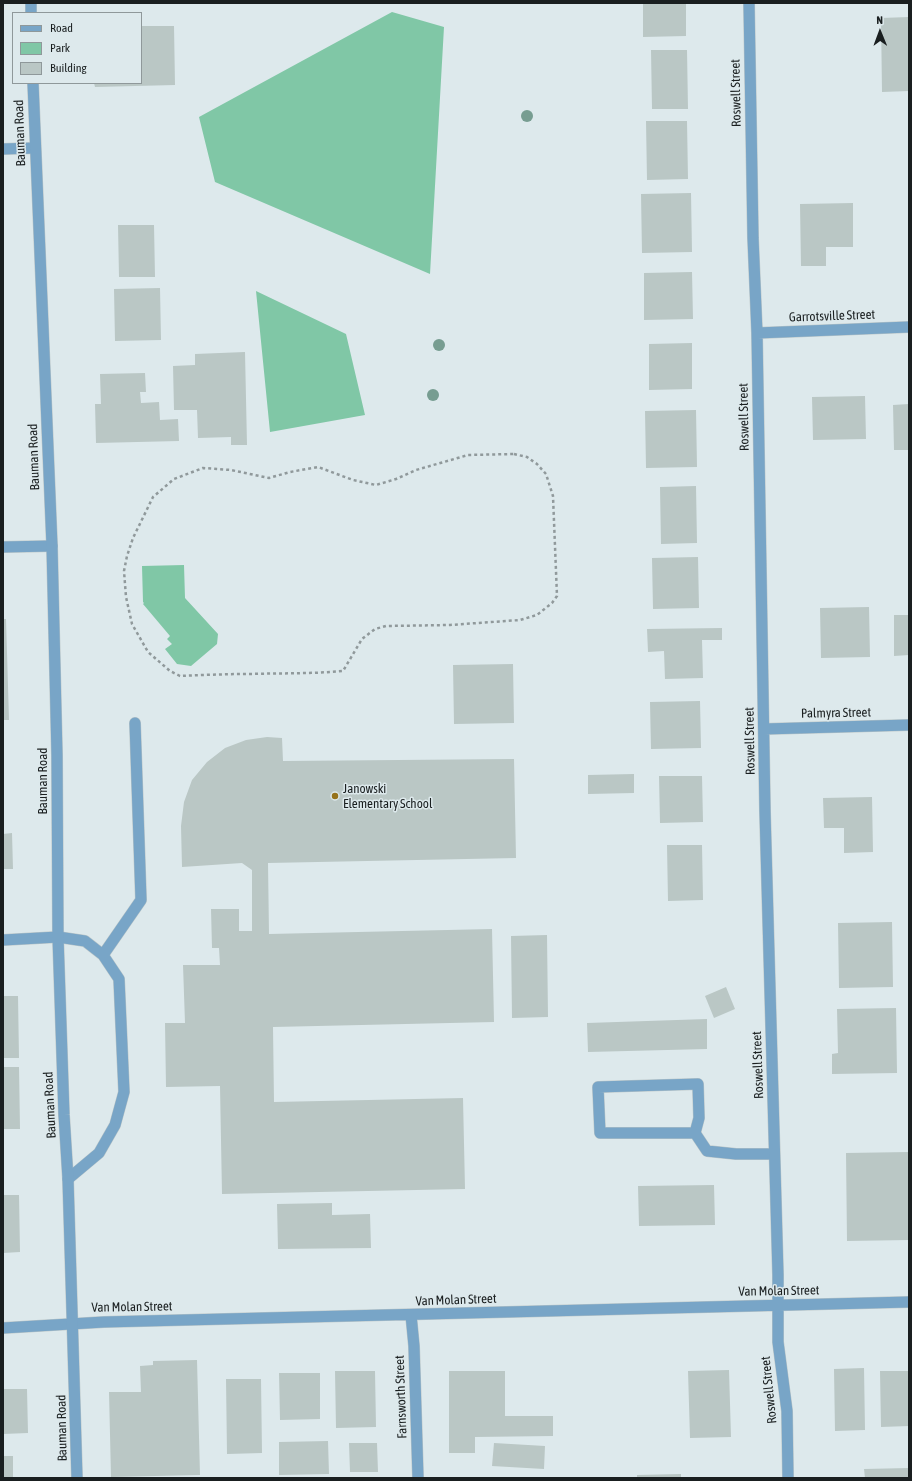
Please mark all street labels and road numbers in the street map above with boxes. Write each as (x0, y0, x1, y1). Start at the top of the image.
street label: Roswell Street (728, 59, 744, 127)
street label: Bauman Road (11, 99, 29, 167)
street label: Garrotsville Street (789, 307, 875, 325)
street label: Roswell Street (736, 383, 752, 451)
street label: Bauman Road (25, 423, 43, 491)
street label: Palmyra Street (801, 705, 871, 721)
street label: Roswell Street (742, 707, 758, 775)
street label: Bauman Road (35, 748, 51, 814)
street label: Roswell Street (749, 1031, 767, 1099)
street label: Bauman Road (40, 1071, 60, 1139)
street label: Van Molan Street (738, 1282, 820, 1300)
street label: Van Molan Street (415, 1291, 497, 1309)
street label: Van Molan Street (91, 1298, 173, 1316)
street label: Farnsworth Street (392, 1355, 410, 1439)
street label: Roswell Street (758, 1355, 780, 1425)
street label: Bauman Road (54, 1394, 70, 1462)

